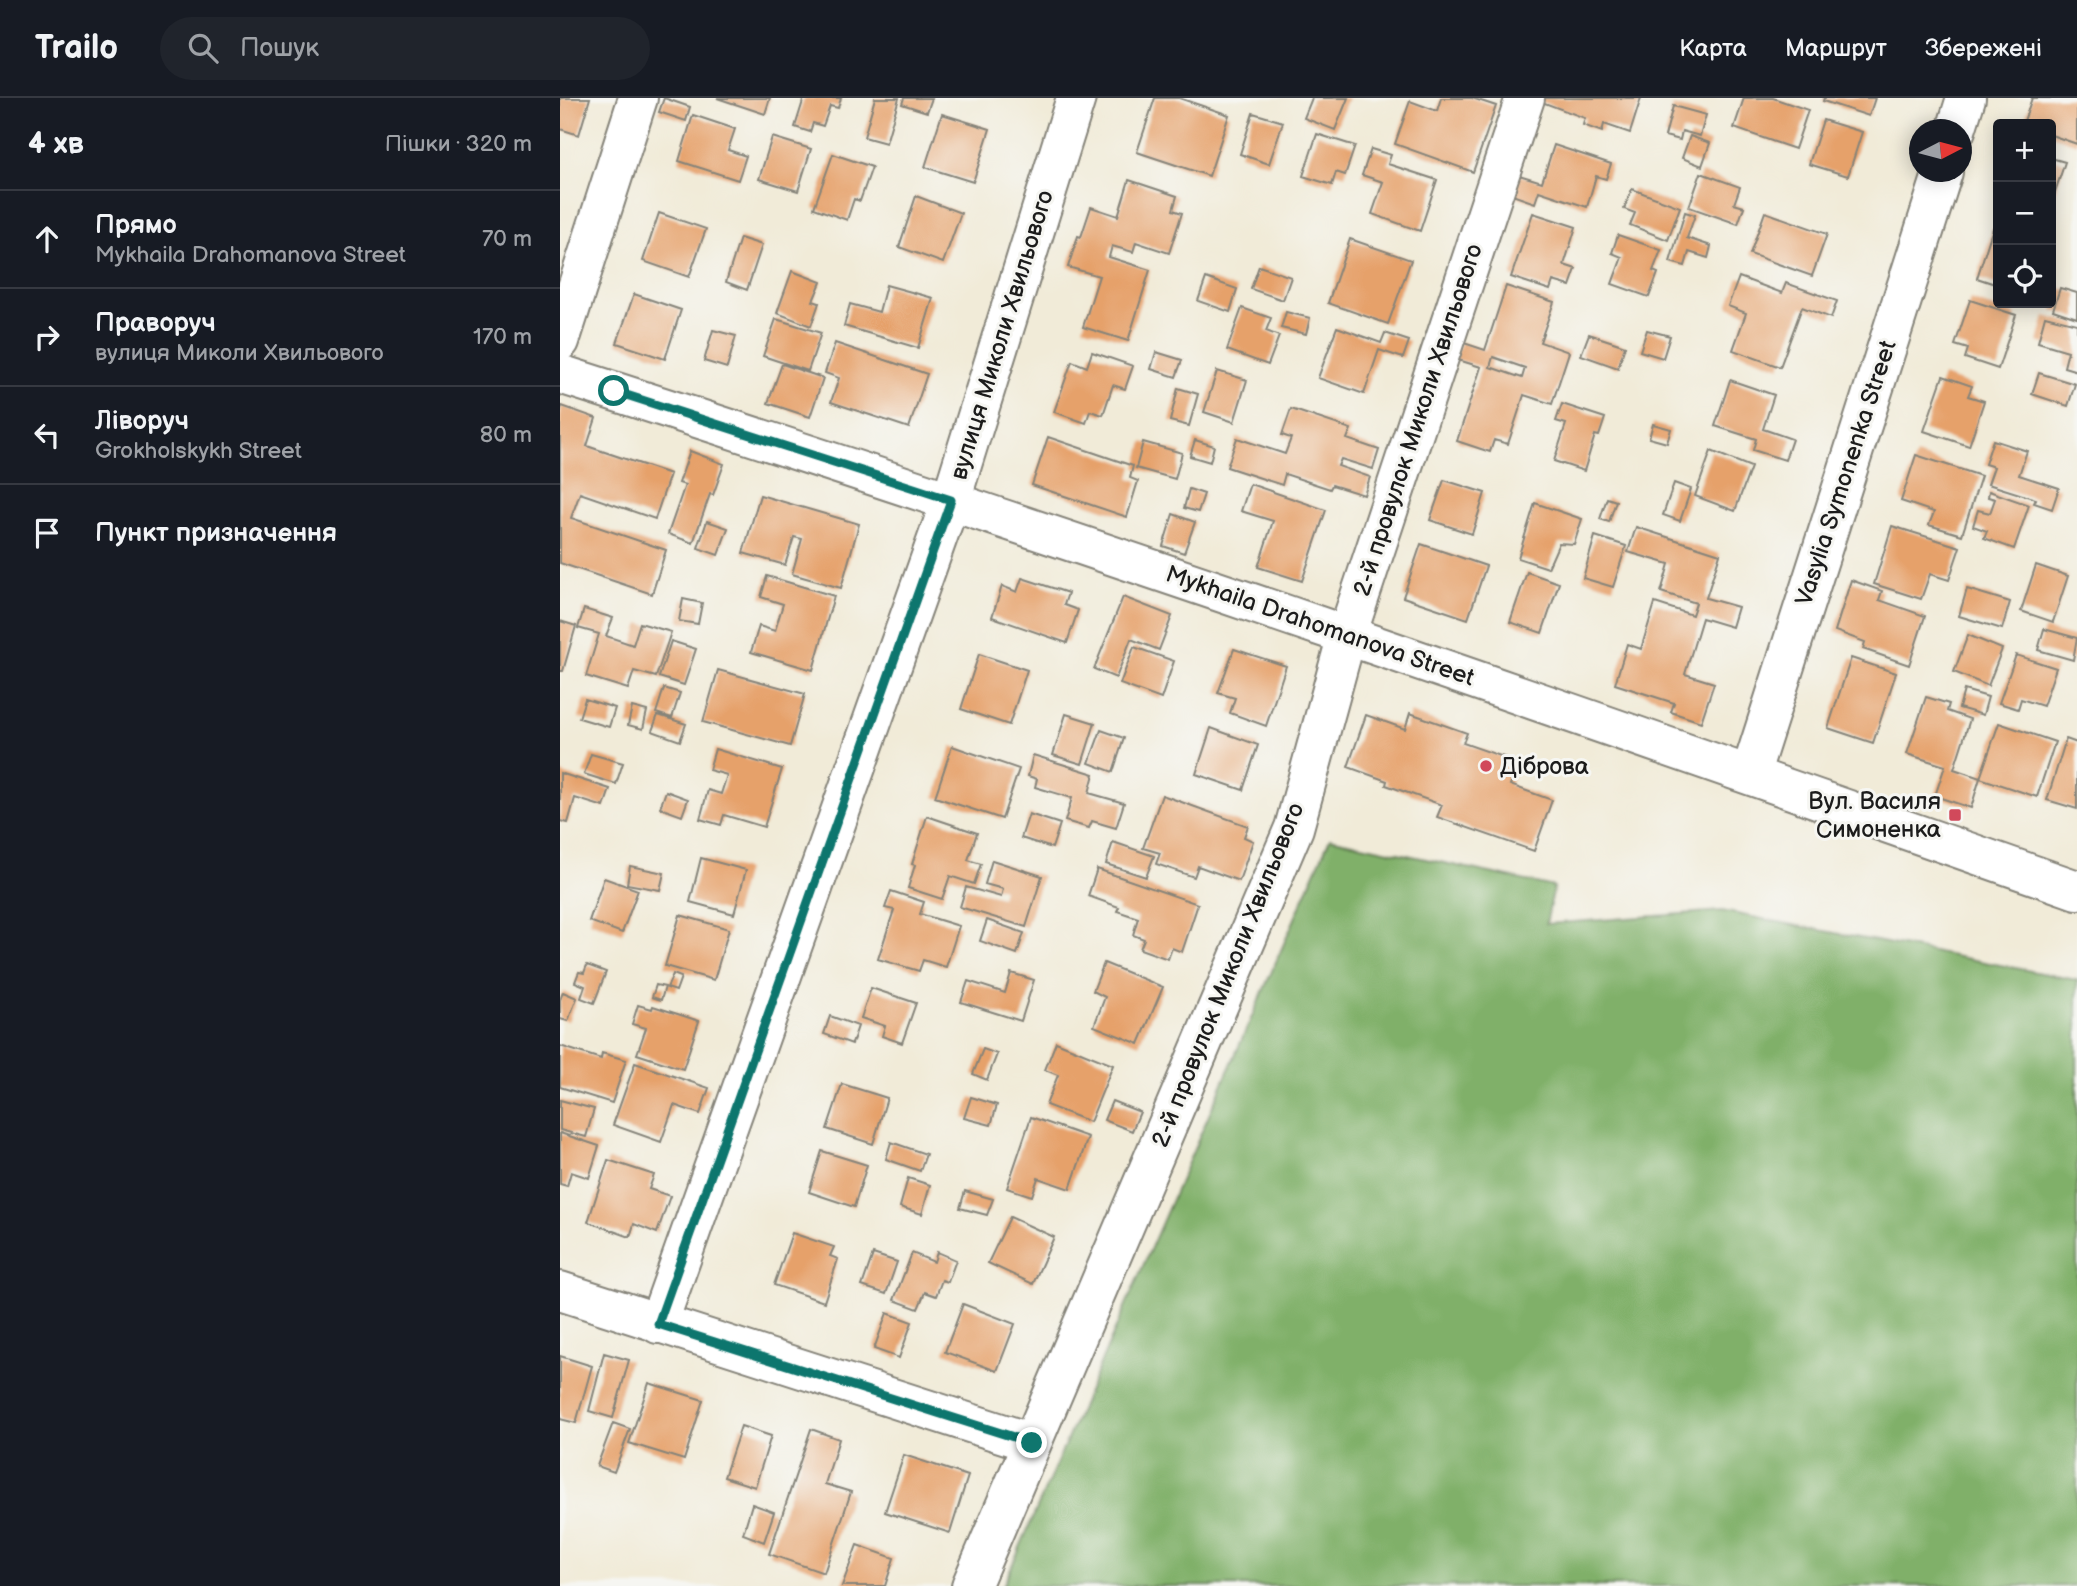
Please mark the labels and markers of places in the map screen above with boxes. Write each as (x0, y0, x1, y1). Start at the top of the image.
place label: Діброва (1500, 752, 1589, 781)
marker: Діброва (1478, 758, 1494, 774)
place label: Вул. Василя Симоненка (1808, 787, 1941, 844)
marker: Вул. Василя Симоненка (1947, 807, 1963, 823)

